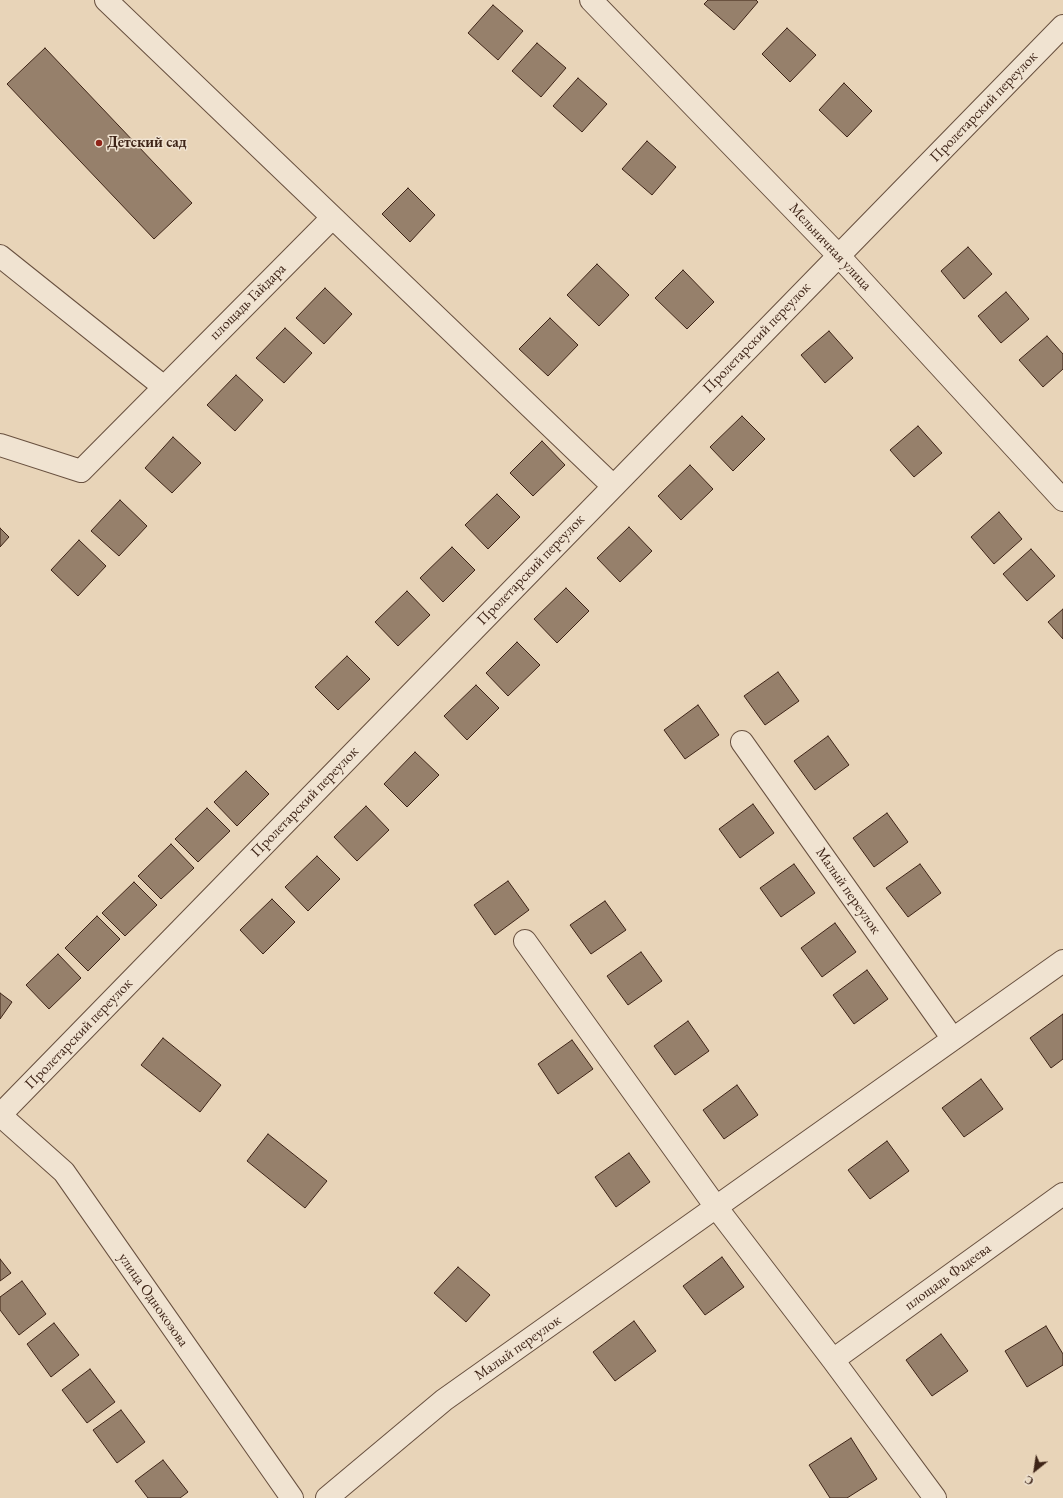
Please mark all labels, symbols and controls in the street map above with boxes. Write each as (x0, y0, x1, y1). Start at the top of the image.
street label: Пролетарский переулок (926, 48, 1042, 166)
place label: Детский сад (107, 134, 187, 152)
marker: Детский сад (94, 138, 104, 148)
street label: Мельничная улица (785, 200, 875, 294)
street label: площадь Гайдара (206, 260, 290, 344)
street label: Пролетарский переулок (699, 279, 815, 397)
street label: Пролетарский переулок (473, 511, 589, 629)
street label: Пролетарский переулок (247, 743, 363, 861)
street label: Малый переулок (812, 844, 884, 938)
street label: Пролетарский переулок (21, 975, 137, 1093)
street label: площадь Фадеева (901, 1240, 995, 1314)
street label: улица Однокозова (114, 1249, 192, 1351)
street label: Малый переулок (471, 1312, 565, 1384)
north arrow (1015, 1450, 1055, 1490)
text: С (1022, 1472, 1036, 1488)

